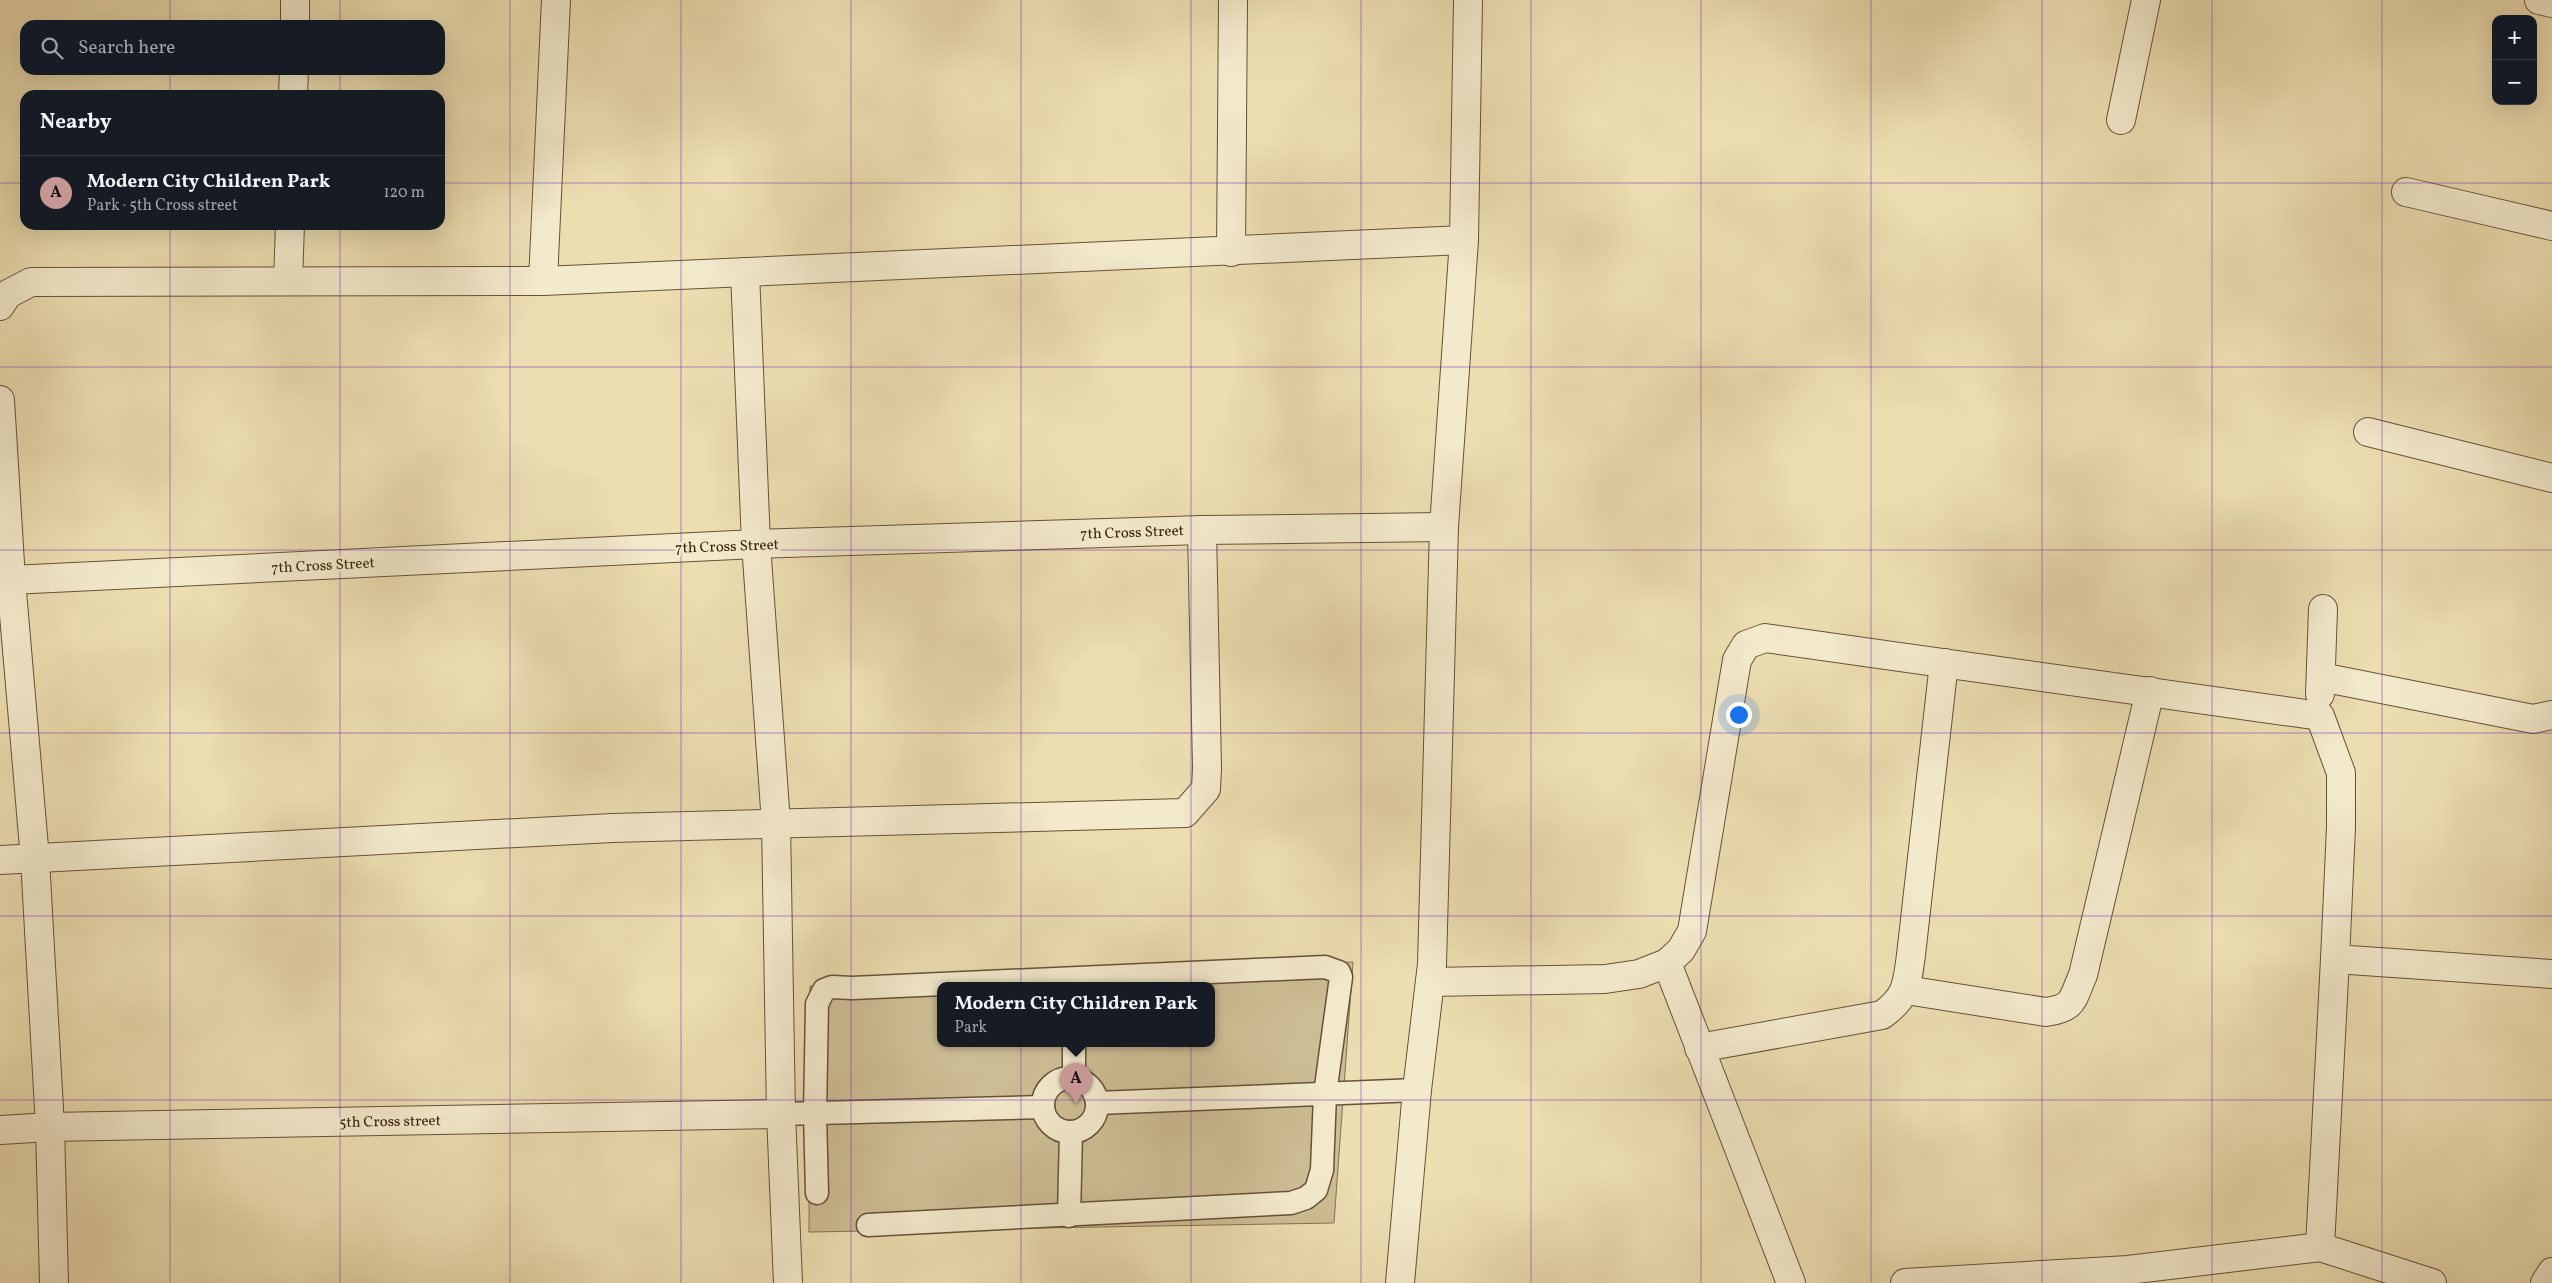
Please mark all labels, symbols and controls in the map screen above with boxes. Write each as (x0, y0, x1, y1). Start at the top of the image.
map controls (2492, 15, 2537, 105)
button: + (2492, 15, 2537, 60)
search box (20, 20, 445, 75)
icon: search (38, 34, 66, 62)
text: Search here (78, 35, 175, 61)
button: − (2492, 60, 2537, 105)
text: Nearby (40, 108, 111, 137)
text: Modern City Children Park (87, 169, 330, 195)
text: A (50, 182, 62, 204)
text: 120 m (383, 182, 425, 204)
text: Park · 5th Cross street (87, 195, 238, 217)
street label: 7th Cross Street (1080, 521, 1184, 546)
street label: 7th Cross Street (675, 535, 779, 560)
street label: 7th Cross Street (271, 553, 375, 580)
your location (1726, 702, 1752, 728)
popup (937, 982, 1215, 1047)
text: Modern City Children Park (954, 991, 1198, 1017)
text: Park (954, 1017, 987, 1039)
pin: A (1060, 1063, 1092, 1104)
street label: 5th Cross street (339, 1111, 441, 1134)

